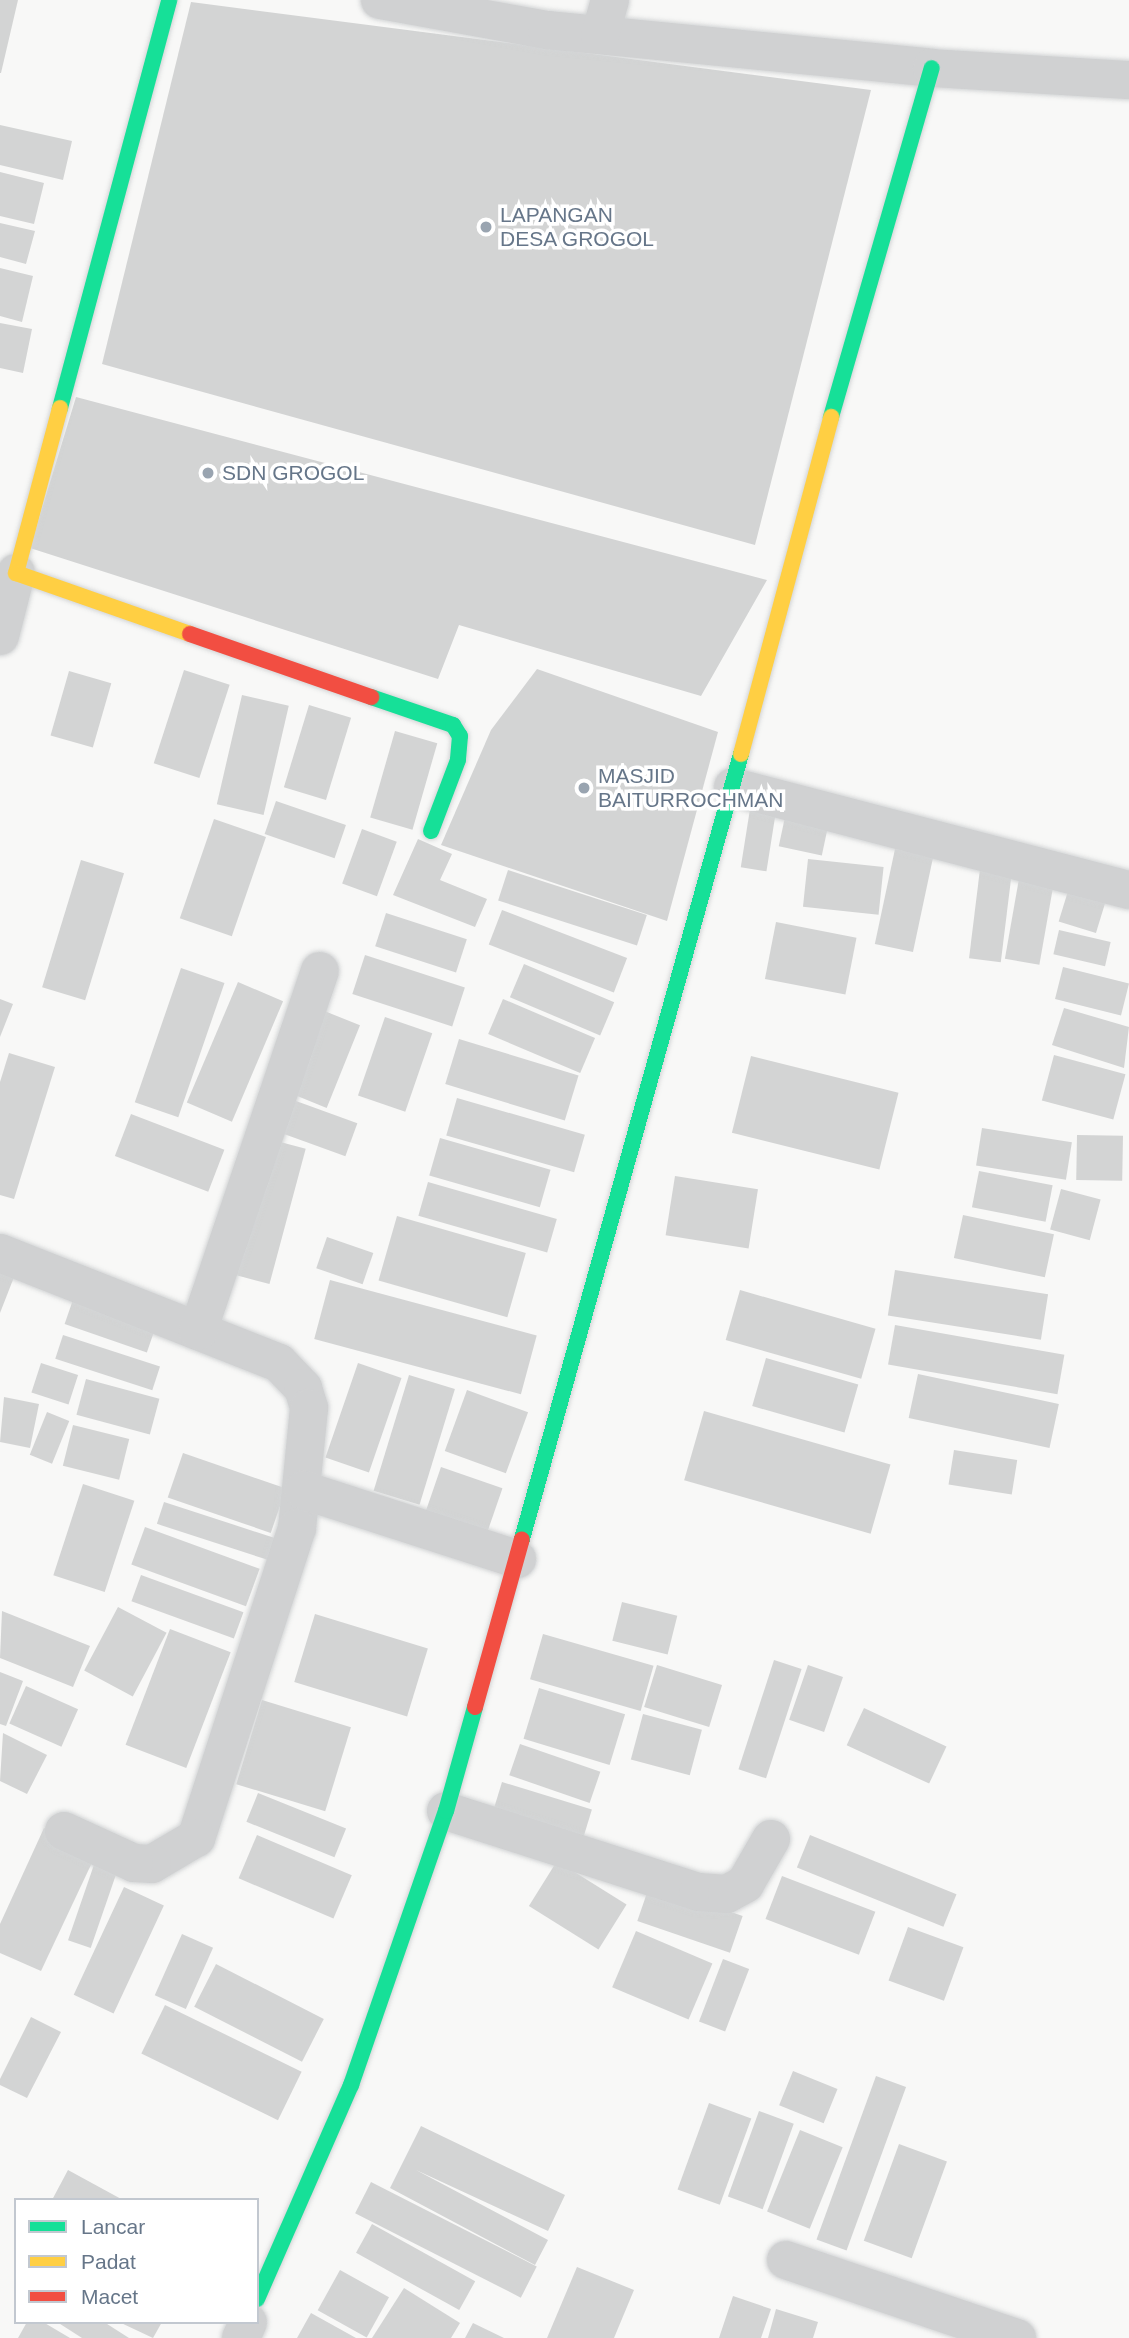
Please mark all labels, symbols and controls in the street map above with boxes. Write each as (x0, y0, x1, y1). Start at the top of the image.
place label: LAPANGAN DESA GROGOL (500, 202, 655, 252)
marker: LAPANGAN DESA GROGOL (478, 219, 494, 235)
place label: SDN GROGOL (222, 460, 364, 486)
marker: SDN GROGOL (200, 465, 216, 481)
place label: MASJID BAITURROCHMAN (598, 763, 784, 813)
marker: MASJID BAITURROCHMAN (576, 780, 592, 796)
legend (14, 2198, 259, 2324)
text: Lancar (81, 2215, 145, 2238)
text: Padat (81, 2250, 136, 2273)
text: Macet (81, 2285, 138, 2308)

